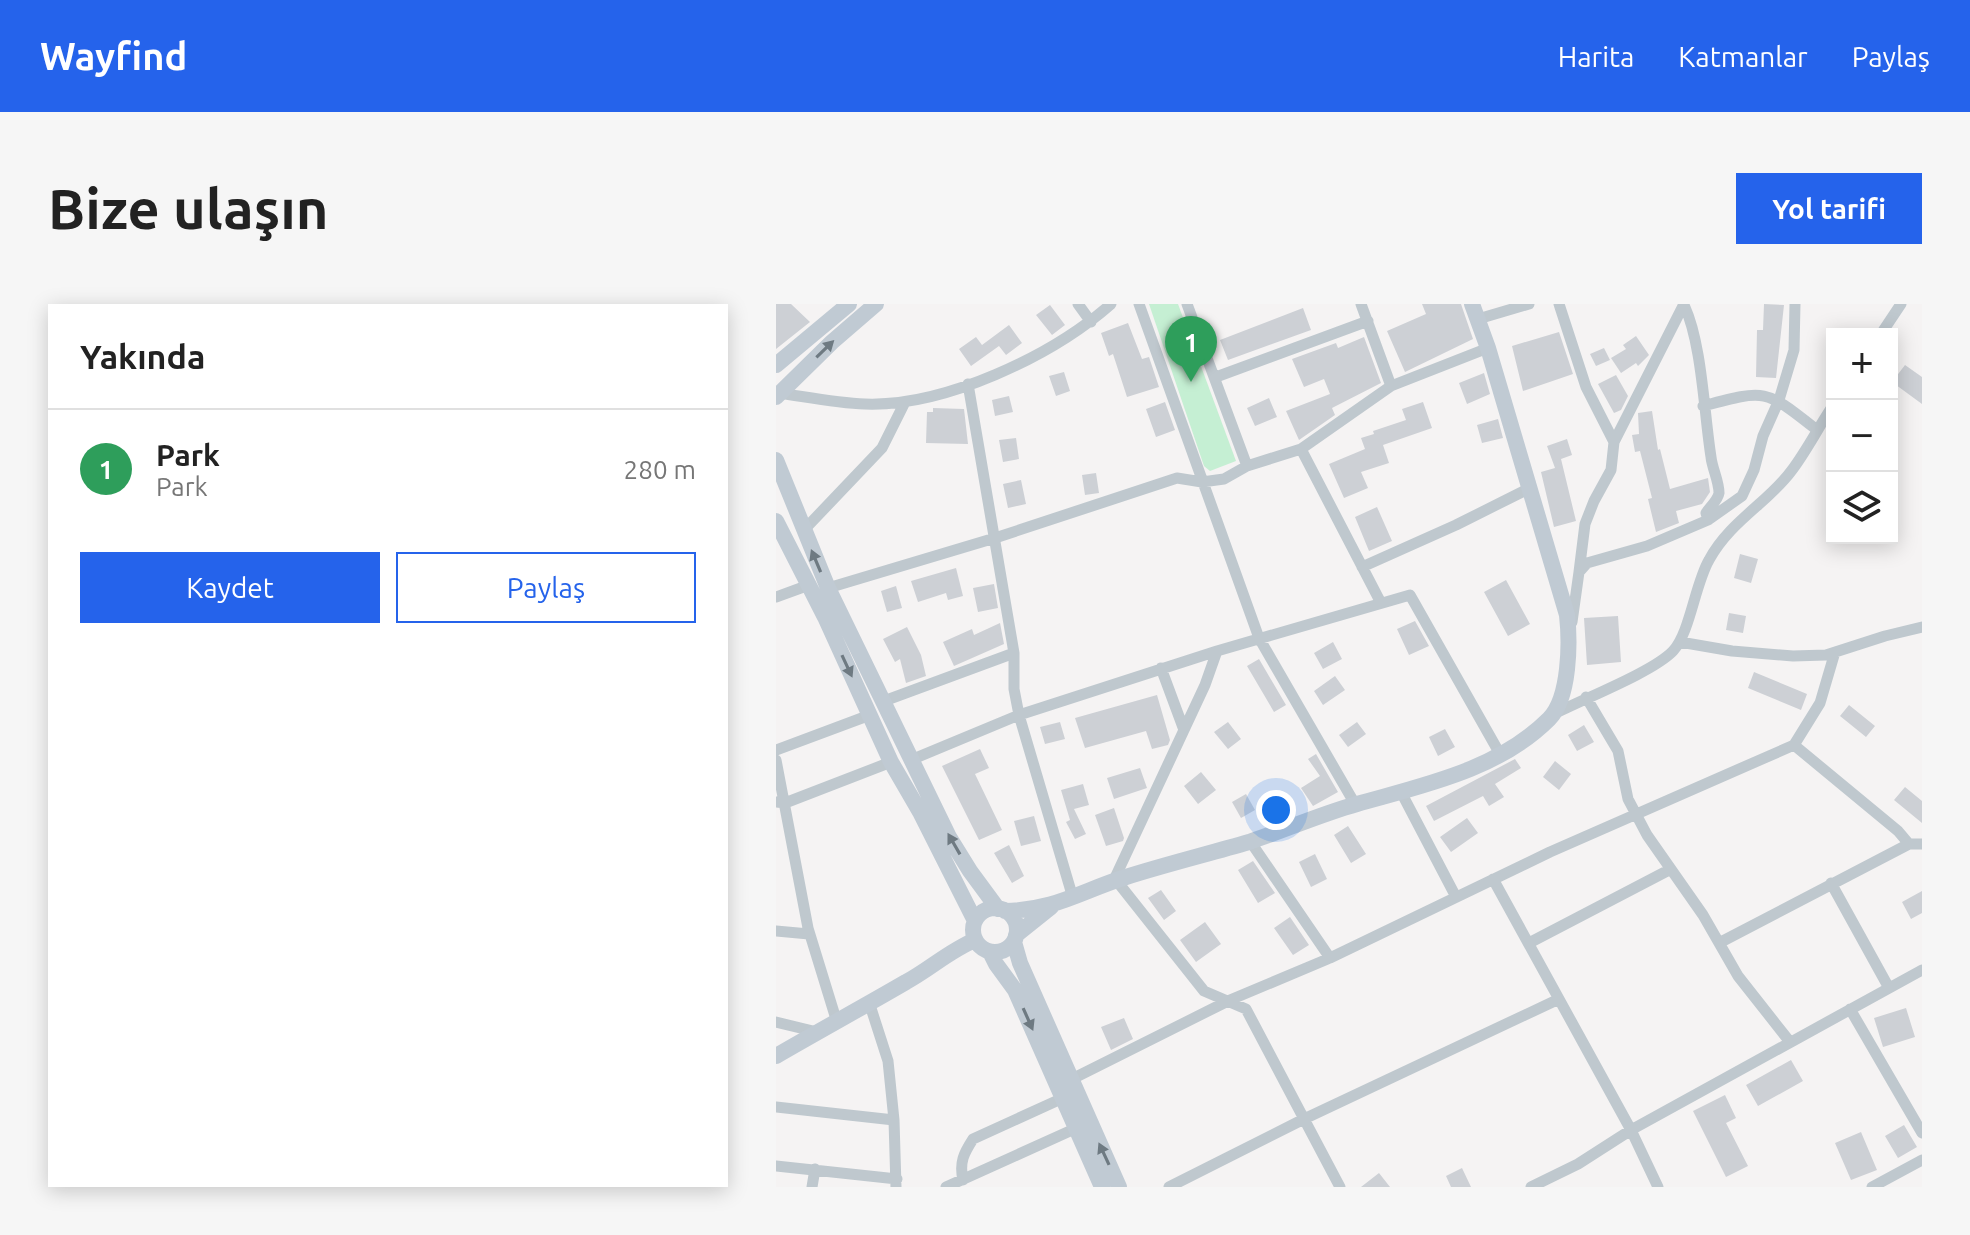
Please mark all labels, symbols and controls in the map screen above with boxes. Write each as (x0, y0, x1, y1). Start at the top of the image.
text: Wayfind (40, 35, 187, 77)
text: Harita (1558, 41, 1634, 72)
text: Katmanlar (1678, 41, 1808, 72)
text: Paylaş (1852, 41, 1930, 72)
button: Yol tarifi (1736, 173, 1922, 244)
text: Bize ulaşın (48, 177, 328, 240)
pin: 1 (1165, 316, 1217, 382)
map controls (1826, 328, 1898, 544)
button: + (1826, 328, 1898, 400)
text: Yakında (80, 337, 205, 375)
one-way arrow (815, 341, 834, 359)
button: − (1826, 400, 1898, 472)
text: Park (156, 438, 220, 472)
text: 1 (99, 455, 113, 484)
text: 280 m (624, 455, 696, 484)
text: Park (156, 472, 208, 501)
button: layers (1826, 472, 1898, 544)
one-way arrow (809, 549, 822, 573)
button: Kaydet (80, 552, 380, 623)
button: Paylaş (396, 552, 696, 623)
one-way arrow (841, 654, 854, 678)
your location (1256, 790, 1296, 830)
one-way arrow (947, 833, 961, 856)
one-way arrow (1021, 1007, 1035, 1031)
one-way arrow (1097, 1143, 1111, 1166)

